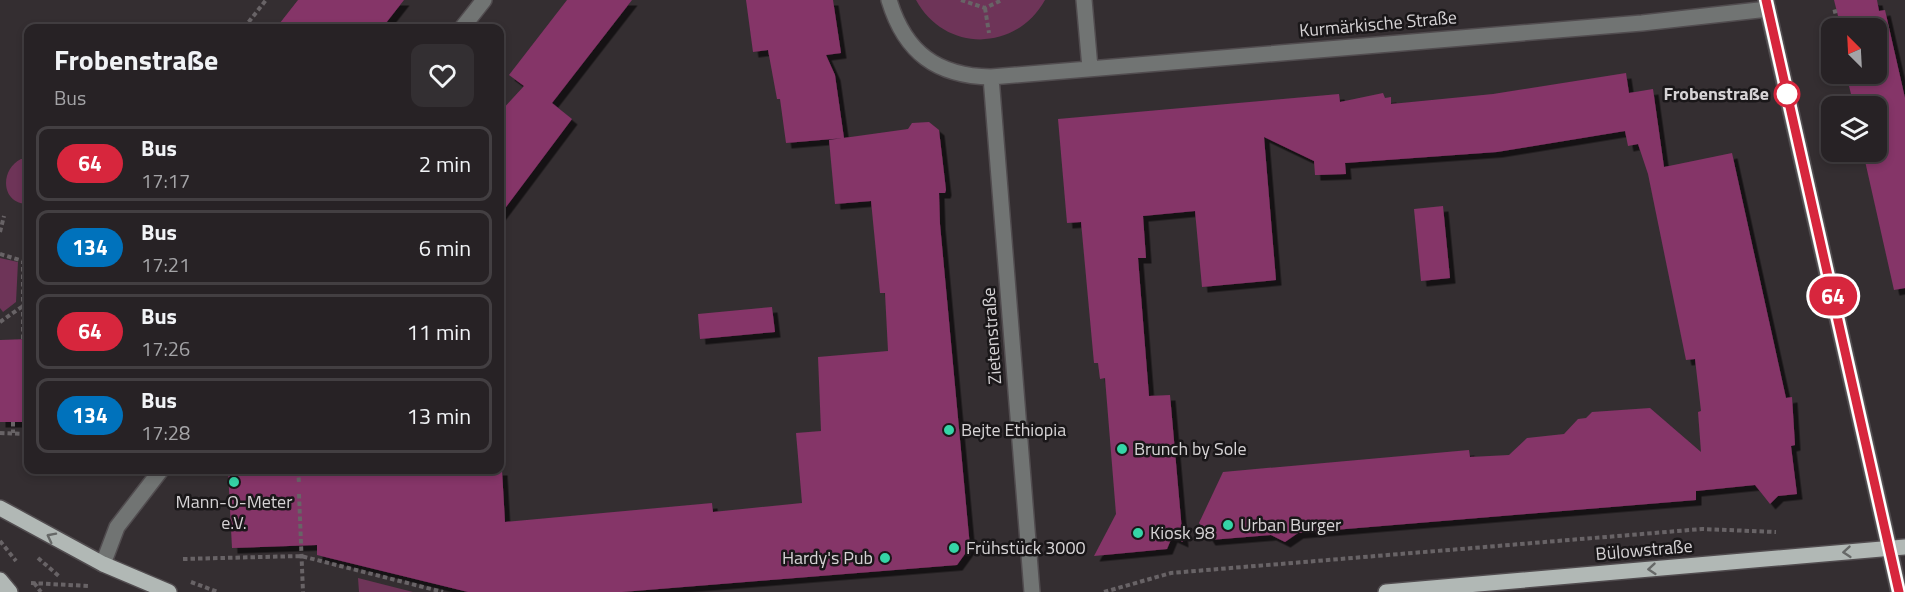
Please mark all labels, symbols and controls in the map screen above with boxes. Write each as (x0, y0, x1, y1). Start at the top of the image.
street label: Kurmärkische Straße (1298, 3, 1458, 44)
north arrow (1821, 18, 1887, 84)
map controls (1821, 18, 1887, 162)
text: Frobenstraße (54, 38, 218, 81)
button: heart (411, 44, 474, 107)
place label: Frobenstraße (1663, 80, 1769, 107)
marker: Frobenstraße (1774, 81, 1800, 107)
text: Bus (54, 82, 86, 113)
button: layers (1821, 96, 1887, 162)
text: Bus (141, 131, 177, 165)
text: 64 (78, 147, 102, 179)
text: 2 min (419, 147, 471, 181)
text: 17:17 (141, 165, 190, 196)
text: Bus (141, 215, 177, 249)
text: 134 (72, 231, 108, 263)
text: 6 min (419, 231, 471, 265)
text: 17:21 (141, 249, 190, 280)
line badge: 64 (1806, 276, 1860, 316)
text: 64 (1821, 280, 1845, 312)
street label: Zietenstraße (975, 287, 1008, 385)
text: Bus (141, 299, 177, 333)
text: 64 (78, 315, 102, 347)
text: 11 min (406, 315, 471, 349)
text: 17:26 (141, 333, 190, 364)
text: Bus (141, 383, 177, 417)
text: 134 (72, 399, 108, 431)
text: 13 min (406, 399, 471, 433)
place label: Bejte Ethiopia (961, 416, 1066, 443)
text: 17:28 (141, 417, 190, 448)
marker: Bejte Ethiopia (942, 423, 956, 437)
place label: Brunch by Sole (1134, 435, 1246, 462)
marker: Brunch by Sole (1115, 442, 1129, 456)
marker: Mann-O-Meter e.V. (227, 475, 241, 489)
place label: Mann-O-Meter e.V. (176, 488, 292, 536)
place label: Urban Burger (1240, 511, 1341, 538)
marker: Urban Burger (1221, 518, 1235, 532)
place label: Kiosk 98 (1150, 519, 1215, 546)
marker: Kiosk 98 (1131, 526, 1145, 540)
street label: Bülowstraße (1594, 532, 1694, 567)
one-way arrow (47, 533, 58, 545)
place label: Frühstück 3000 (966, 534, 1086, 561)
marker: Frühstück 3000 (947, 541, 961, 555)
place label: Hardy's Pub (782, 544, 873, 571)
one-way arrow (1842, 545, 1851, 558)
marker: Hardy's Pub (878, 551, 892, 565)
one-way arrow (1648, 562, 1657, 575)

